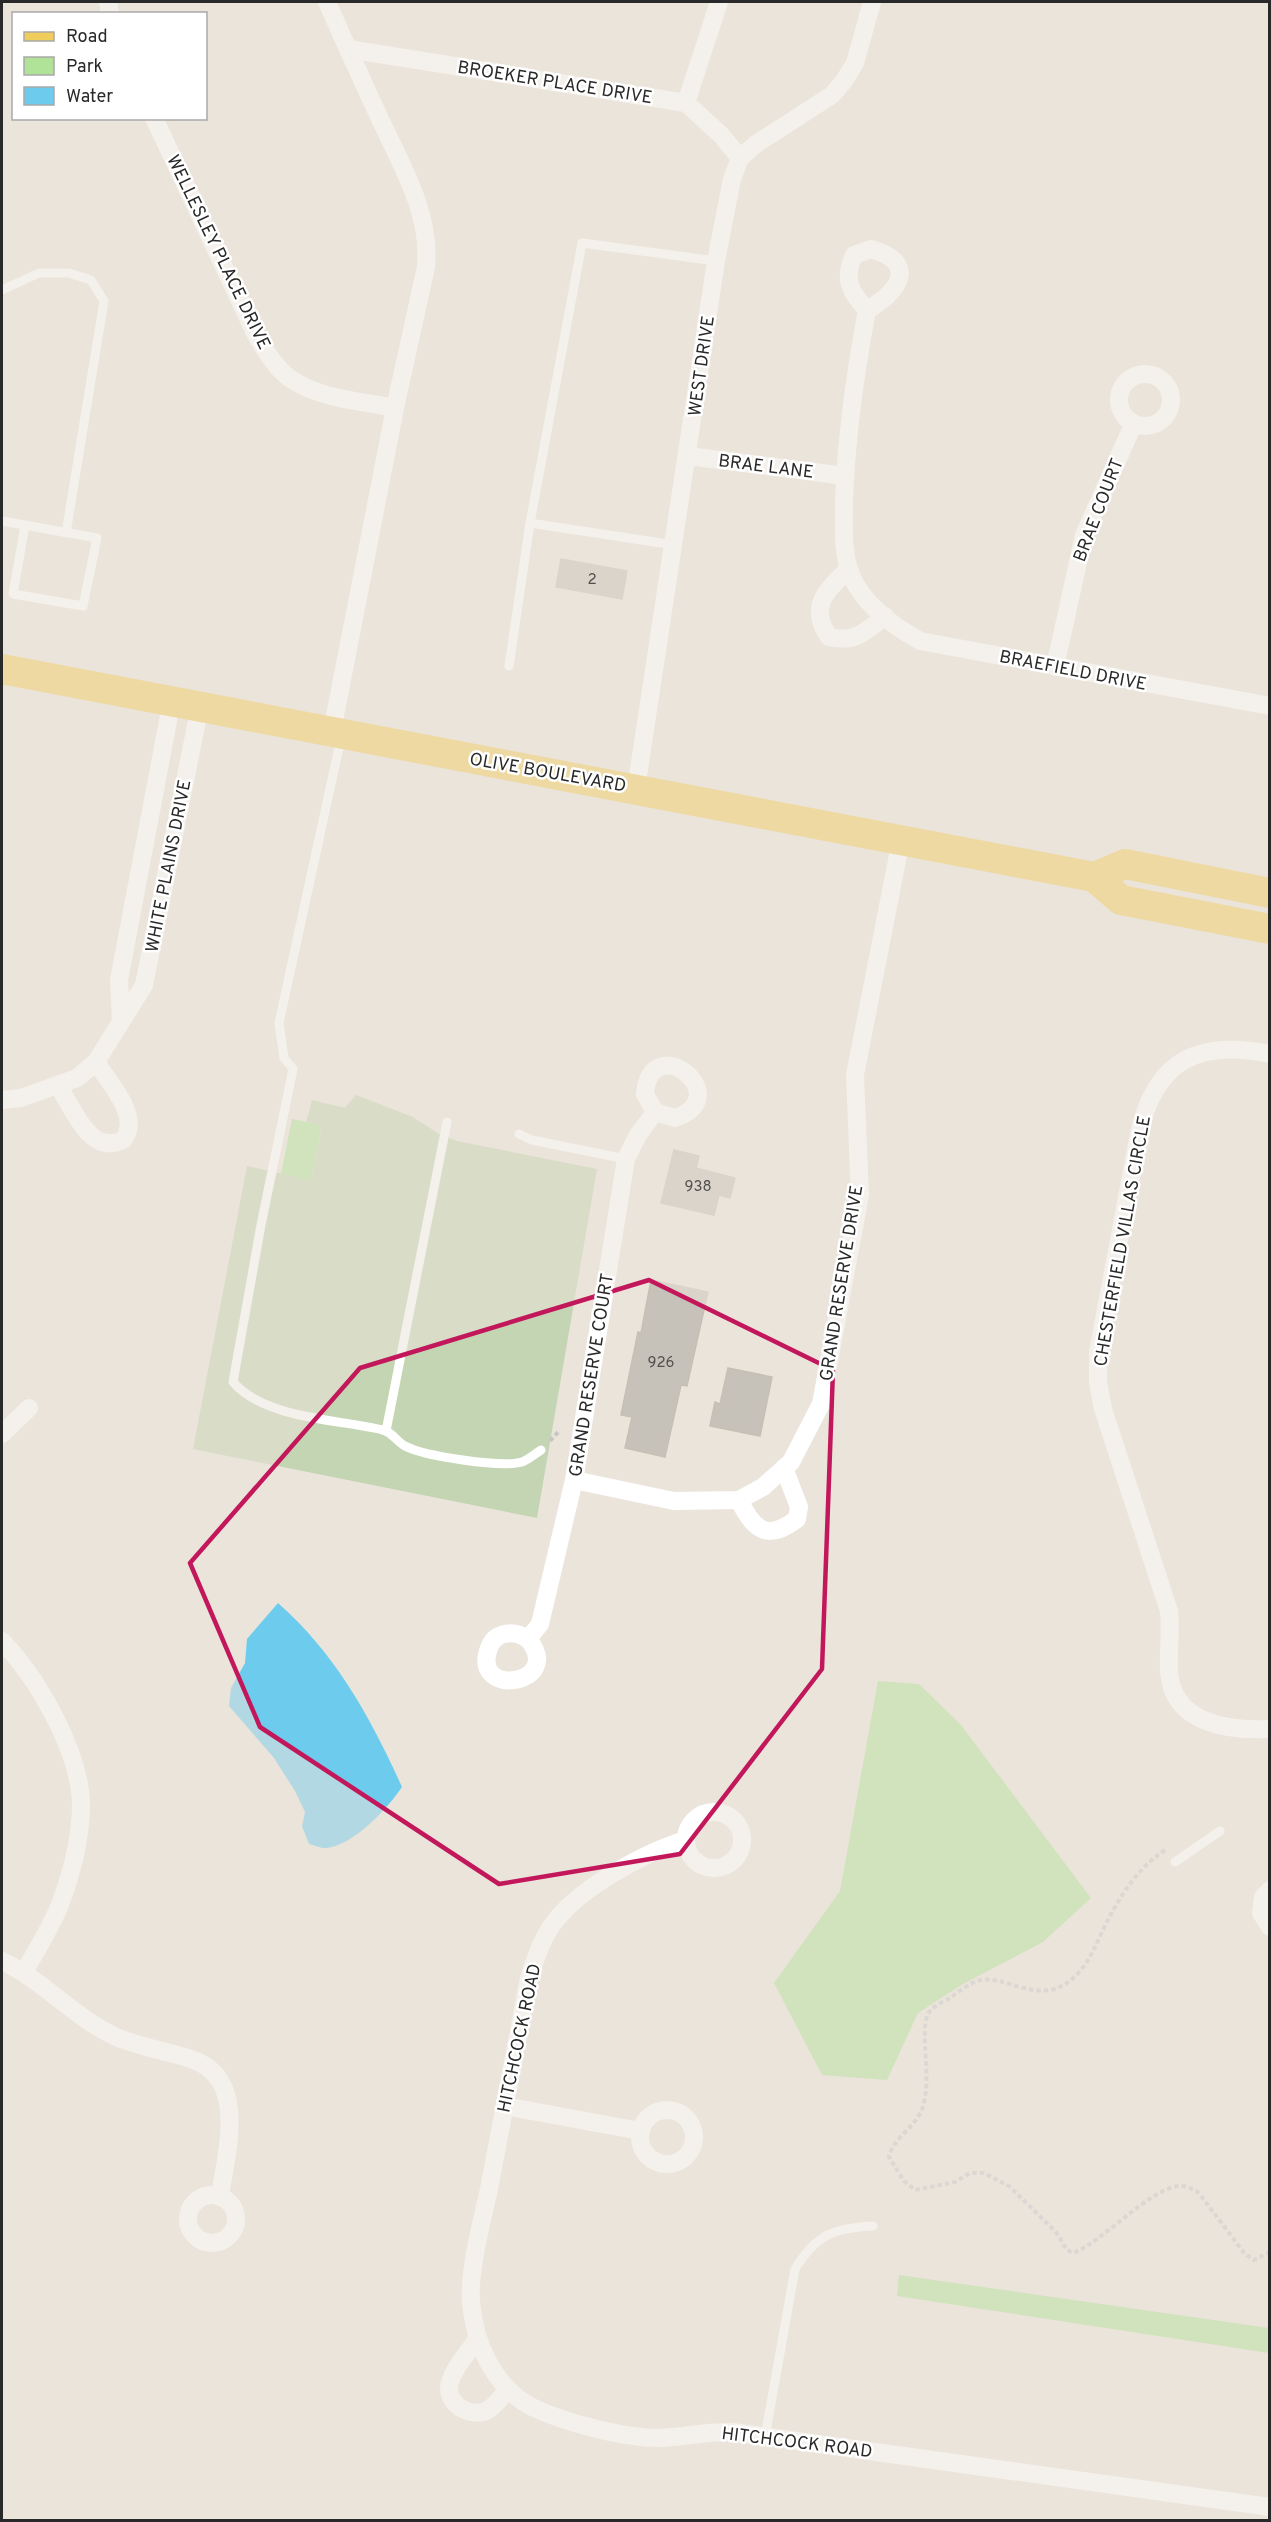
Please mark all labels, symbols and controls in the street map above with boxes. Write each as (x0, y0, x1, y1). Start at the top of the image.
legend (12, 12, 207, 120)
text: Road (66, 26, 108, 49)
text: Park (66, 56, 103, 79)
street label: BROEKER PLACE DRIVE (456, 57, 654, 110)
text: Water (66, 86, 113, 109)
street label: WELLESLEY PLACE DRIVE (160, 152, 275, 354)
street label: WEST DRIVE (684, 314, 721, 418)
street label: BRAE LANE (717, 450, 815, 485)
street label: BRAE COURT (1069, 455, 1130, 566)
house number: 2 (587, 571, 597, 590)
street label: BRAEFIELD DRIVE (997, 646, 1148, 697)
street label: OLIVE BOULEVARD (468, 748, 628, 799)
street label: WHITE PLAINS DRIVE (141, 778, 198, 955)
street label: CHESTERFIELD VILLAS CIRCLE (1090, 1114, 1157, 1369)
house number: 938 (684, 1178, 712, 1197)
street label: GRAND RESERVE DRIVE (816, 1184, 869, 1383)
street label: GRAND RESERVE COURT (565, 1272, 620, 1479)
house number: 926 (647, 1354, 675, 1373)
street label: HITCHCOCK ROAD (493, 1962, 548, 2115)
street label: HITCHCOCK ROAD (720, 2423, 874, 2464)

